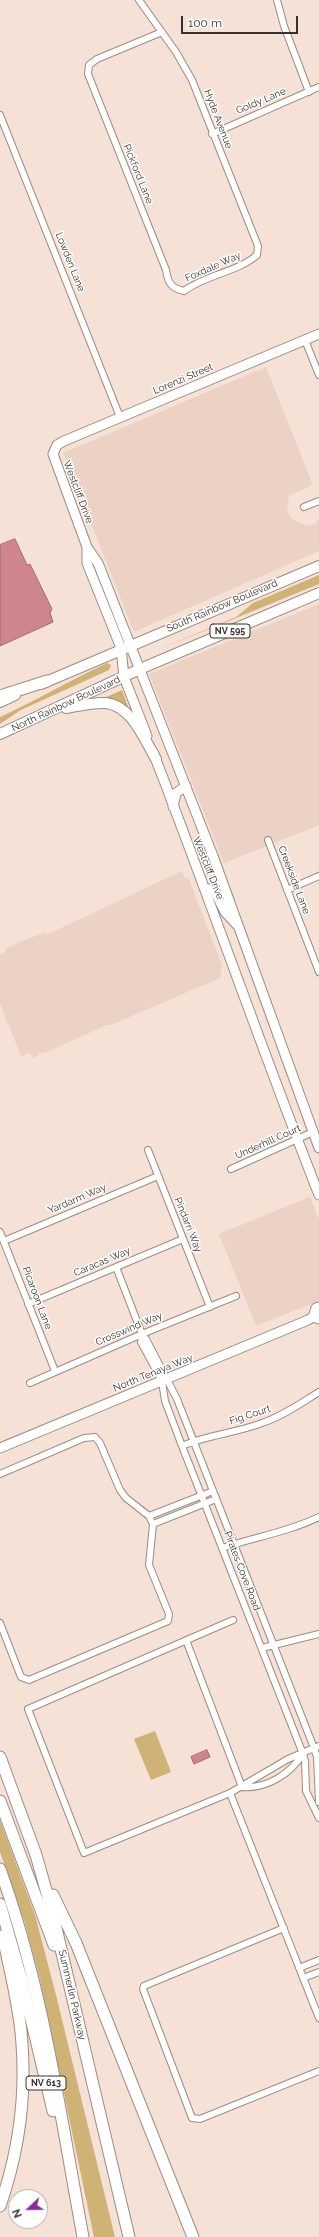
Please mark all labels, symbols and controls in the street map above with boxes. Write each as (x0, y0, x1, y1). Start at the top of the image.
scale bar (183, 8, 300, 34)
text: 100 m (188, 16, 222, 30)
street label: Goldy Lane (234, 85, 288, 117)
street label: Hyde Avenue (201, 88, 235, 150)
street label: Pickford Lane (121, 142, 155, 206)
street label: Lowden Lane (53, 231, 87, 293)
street label: Foxdale Way (183, 249, 243, 285)
street label: Lorenzi Street (151, 361, 215, 397)
street label: Westcliff Drive (61, 459, 95, 525)
street label: South Rainbow Boulevard (165, 577, 279, 635)
road number: NV 595 (210, 624, 250, 638)
street label: North Rainbow Boulevard (10, 674, 122, 734)
street label: Westcliff Drive (190, 835, 226, 901)
street label: Creekside Lane (276, 844, 312, 916)
street label: Underhill Court (233, 1122, 303, 1162)
street label: Yardarm Way (46, 1181, 108, 1217)
street label: Pindarri Way (172, 1196, 204, 1254)
street label: Caracas Way (72, 1245, 132, 1279)
street label: Picaroon Lane (20, 1265, 54, 1331)
street label: Crosswind Way (94, 1310, 164, 1348)
street label: North Tenaya Way (111, 1352, 195, 1394)
street label: Fig Court (228, 1403, 272, 1427)
street label: Pirates Cove Road (221, 1530, 263, 1612)
street label: Summerlin Parkway (56, 1949, 88, 2041)
road number: NV 613 (26, 2076, 66, 2090)
north arrow (8, 2189, 48, 2229)
text: N (10, 2207, 25, 2220)

